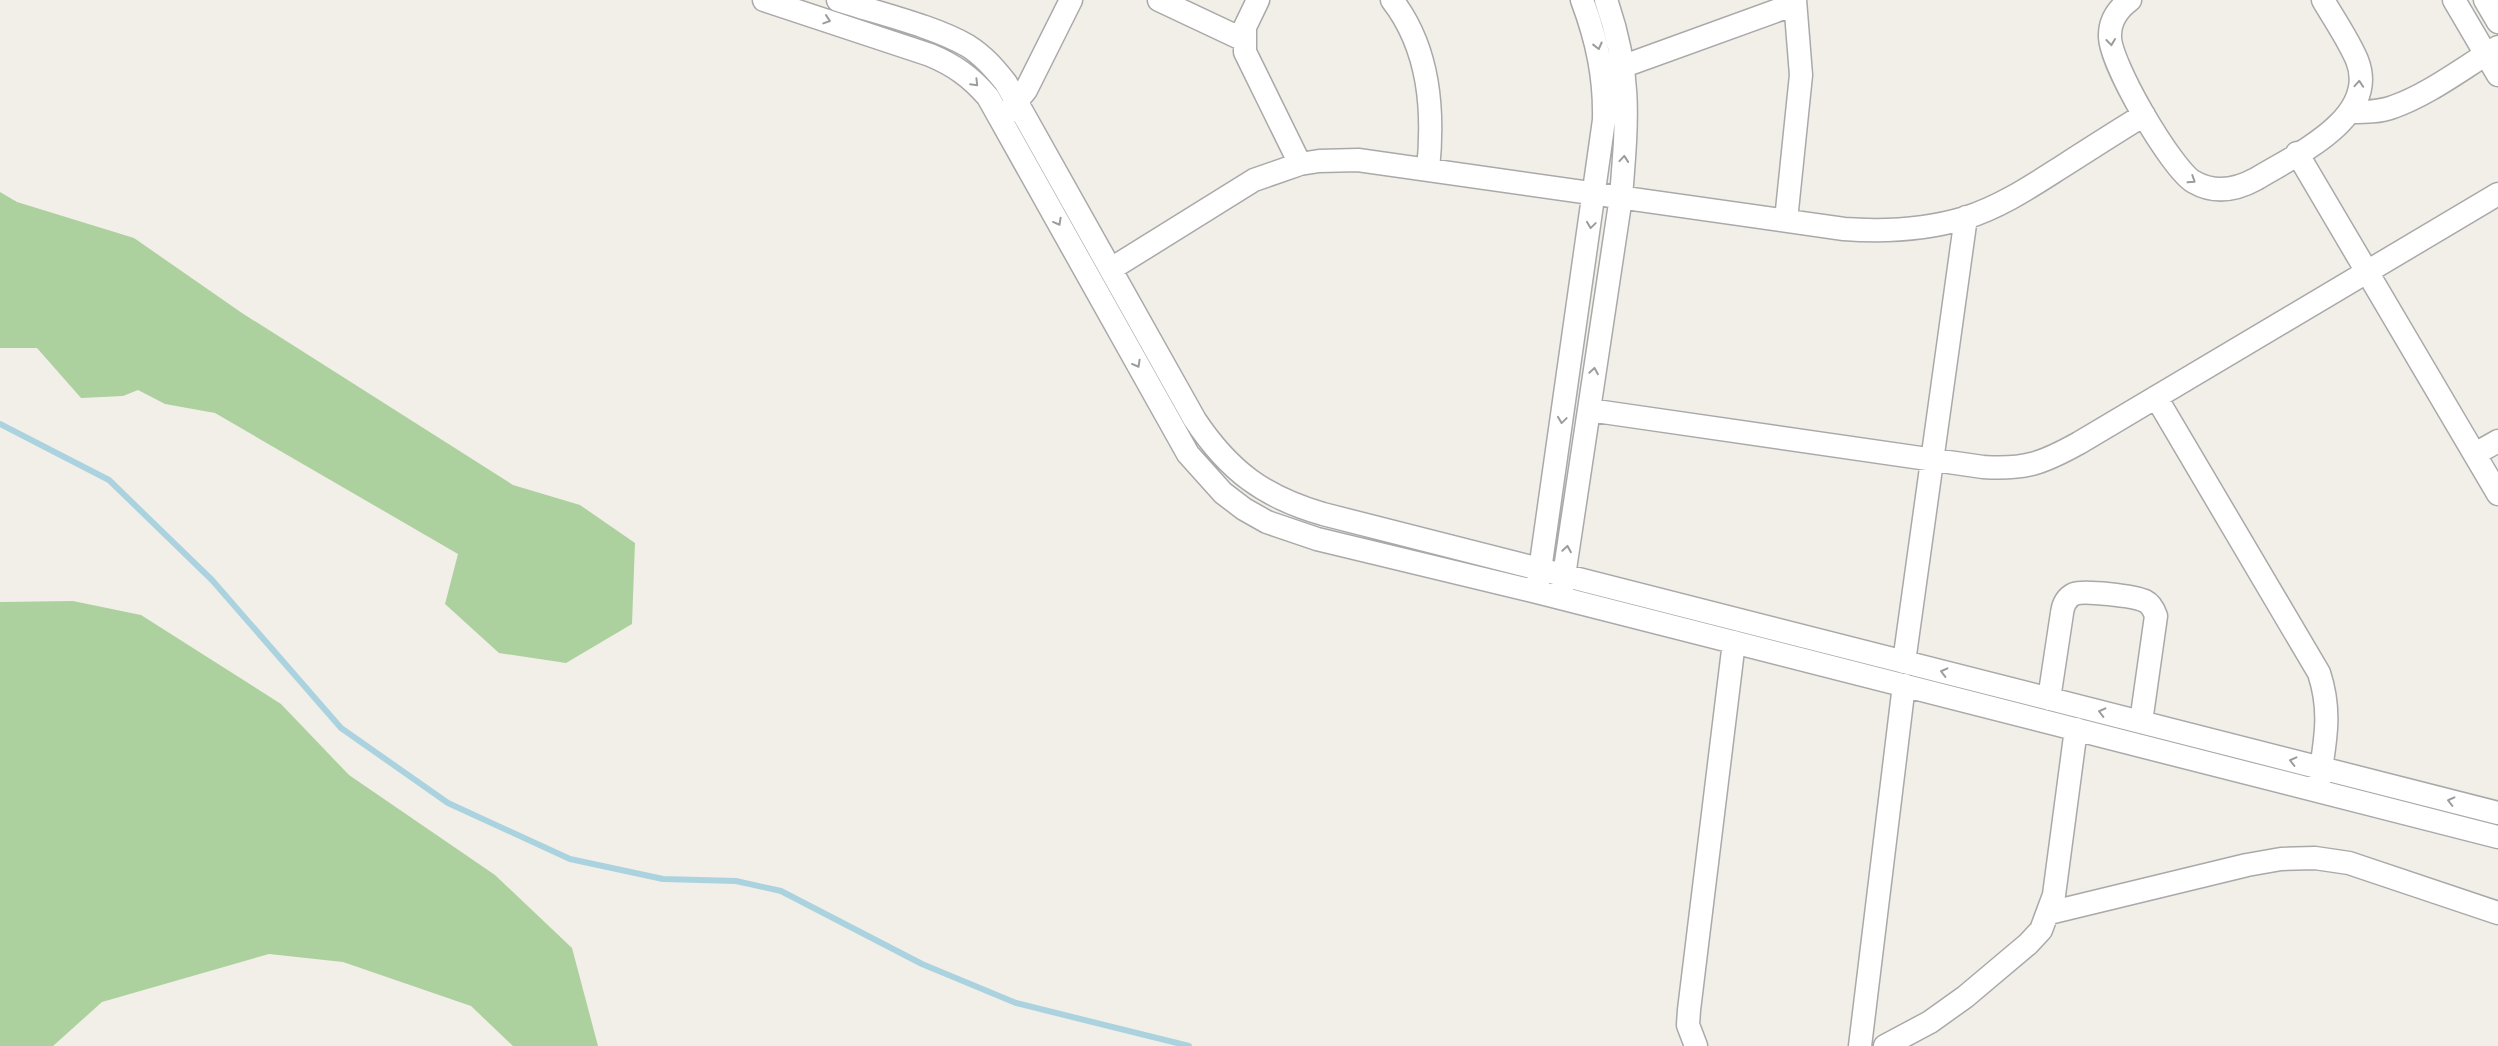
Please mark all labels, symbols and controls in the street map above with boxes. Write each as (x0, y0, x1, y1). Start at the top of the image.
one-way arrow (822, 15, 830, 25)
one-way arrow (2105, 38, 2116, 46)
one-way arrow (1592, 42, 1602, 50)
one-way arrow (969, 77, 978, 86)
one-way arrow (2354, 80, 2365, 88)
one-way arrow (1618, 154, 1629, 162)
one-way arrow (2187, 173, 2196, 183)
one-way arrow (1052, 217, 1062, 226)
one-way arrow (1586, 220, 1596, 229)
one-way arrow (1130, 359, 1140, 368)
one-way arrow (1589, 367, 1599, 376)
one-way arrow (1558, 416, 1568, 424)
one-way arrow (1562, 545, 1572, 554)
one-way arrow (1941, 668, 1949, 678)
one-way arrow (2098, 708, 2106, 718)
one-way arrow (2289, 756, 2298, 767)
one-way arrow (2446, 796, 2455, 807)

